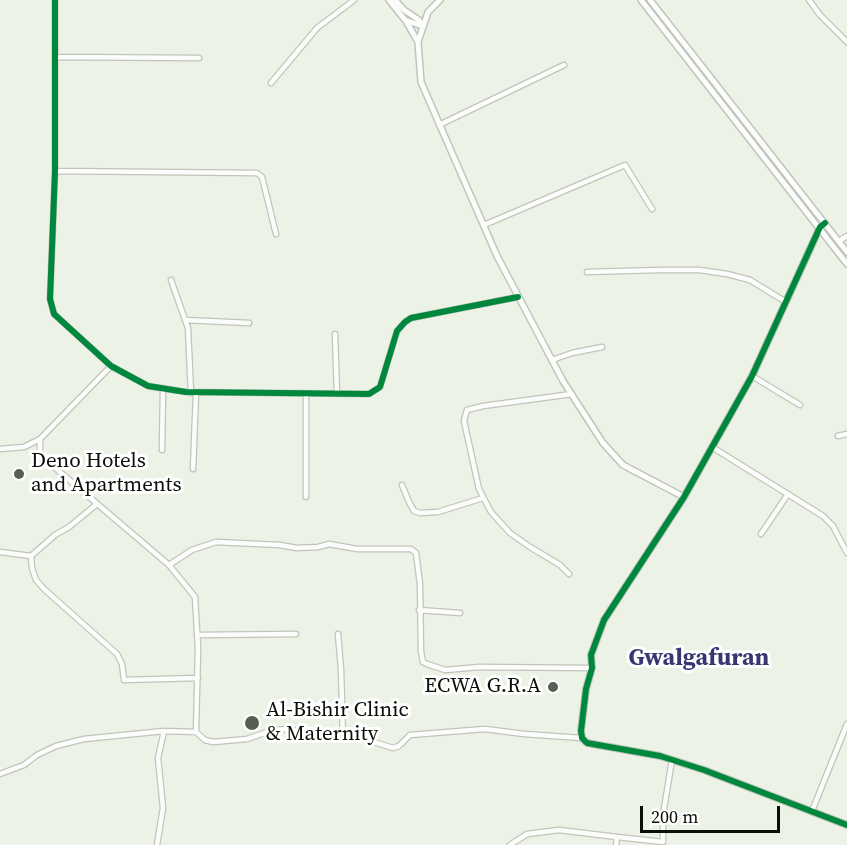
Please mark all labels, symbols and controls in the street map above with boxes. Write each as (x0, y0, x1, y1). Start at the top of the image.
place label: Deno Hotels and Apartments (31, 449, 182, 499)
marker: Deno Hotels and Apartments (12, 467, 26, 481)
district label: Gwalgafuran (629, 645, 769, 673)
place label: ECWA G.R.A (424, 674, 541, 700)
marker: ECWA G.R.A (546, 680, 560, 694)
place label: Al-Bishir Clinic & Maternity (266, 698, 409, 748)
marker: Al-Bishir Clinic & Maternity (243, 714, 261, 732)
scale bar (643, 794, 782, 832)
text: 200 m (651, 804, 698, 829)

